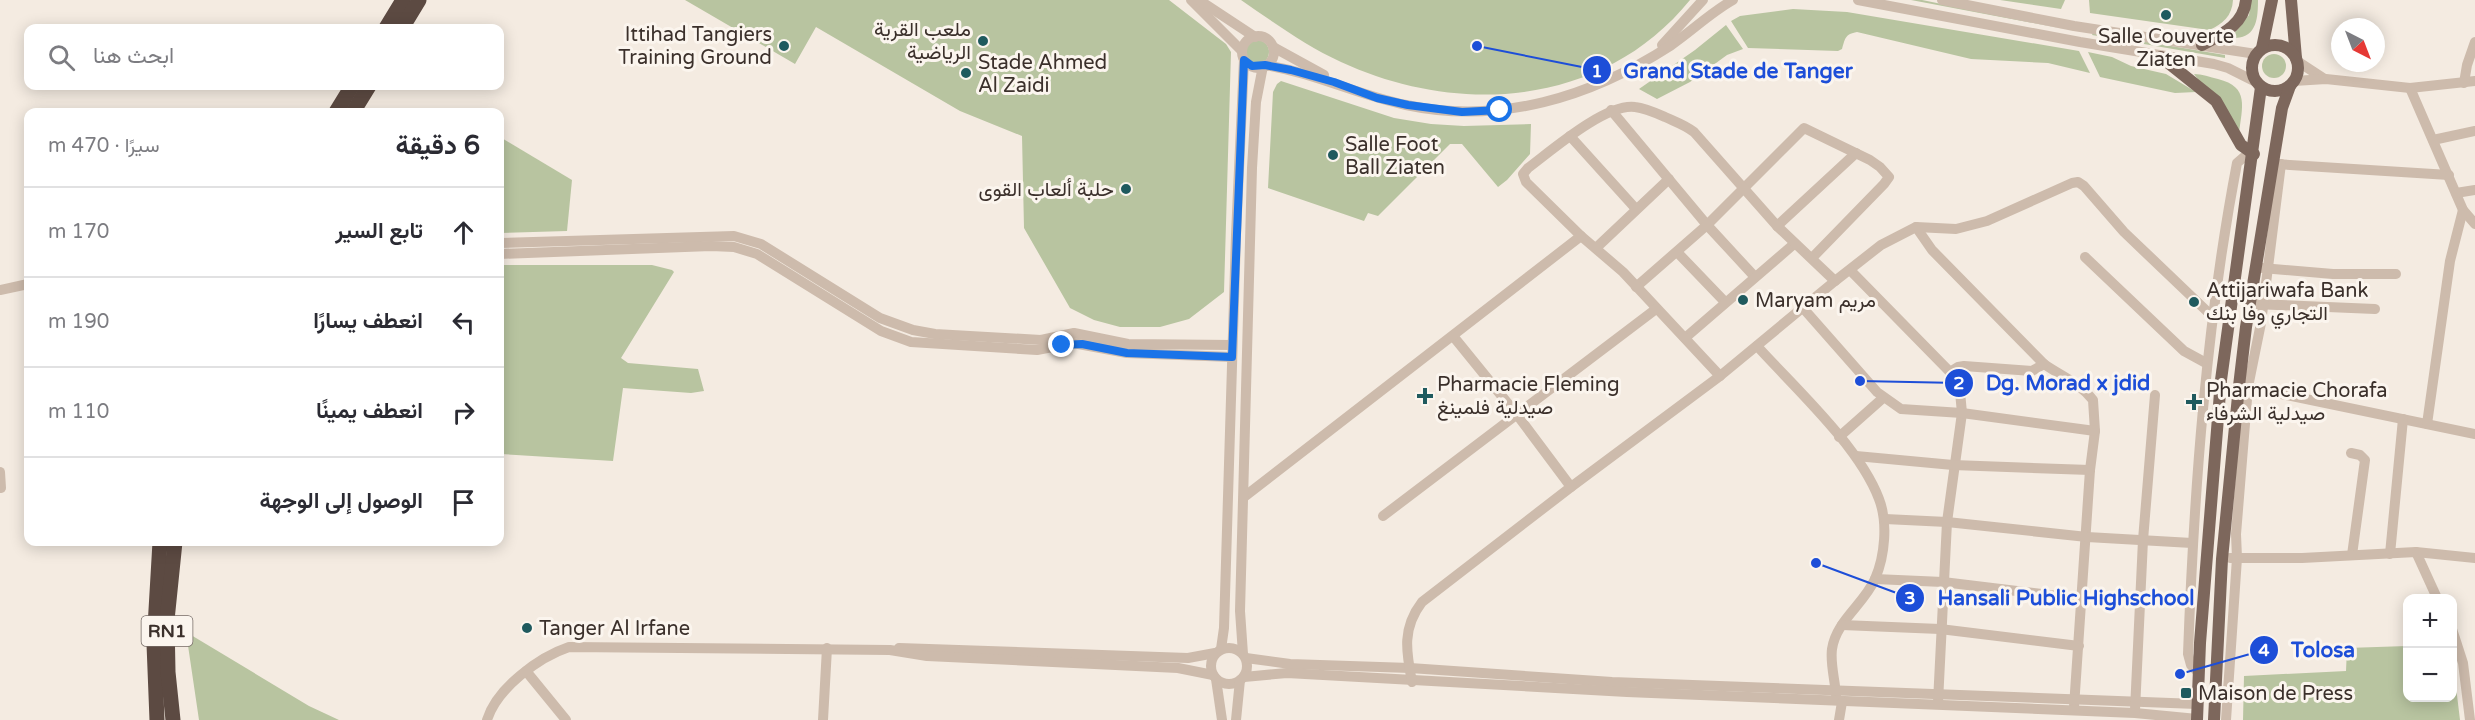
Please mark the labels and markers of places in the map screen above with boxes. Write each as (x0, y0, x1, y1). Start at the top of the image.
marker: Salle Couverte Ziaten (2159, 8, 2173, 22)
place label: ملعب القرية الرياضية (874, 18, 971, 65)
place label: Ittihad Tangiers Training Ground (618, 23, 772, 70)
place label: Salle Couverte Ziaten (2098, 25, 2234, 72)
marker: ملعب القرية الرياضية (976, 34, 990, 48)
marker: Ittihad Tangiers Training Ground (777, 39, 791, 53)
place label: Stade Ahmed Al Zaidi (978, 51, 1107, 98)
callout: Grand Stade de Tanger (1582, 51, 1865, 90)
marker: Stade Ahmed Al Zaidi (959, 66, 973, 80)
place label: Salle Foot Ball Ziaten (1345, 133, 1445, 180)
marker: Salle Foot Ball Ziaten (1326, 148, 1340, 162)
place label: حلبة ألعاب القوى (979, 178, 1114, 202)
marker: حلبة ألعاب القوى (1119, 182, 1133, 196)
place label: Attijariwafa Bank التجاري وفا بنك (2206, 279, 2368, 330)
place label: Maryam مريم (1755, 289, 1876, 313)
marker: Maryam مريم (1736, 293, 1750, 307)
marker: Attijariwafa Bank التجاري وفا بنك (2187, 295, 2201, 309)
callout: Dg. Morad x jdid (1944, 364, 2162, 403)
place label: Pharmacie Fleming صيدلية فلمينغ (1437, 373, 1620, 421)
place label: Pharmacie Chorafa صيدلية الشرفاء (2206, 379, 2388, 426)
marker: Pharmacie Fleming صيدلية فلمينغ (1418, 389, 1432, 403)
marker: Pharmacie Chorafa صيدلية الشرفاء (2187, 395, 2201, 409)
callout: Hansali Public Highschool (1895, 578, 2206, 617)
place label: Tanger Al Irfane (539, 617, 690, 641)
marker: Tanger Al Irfane (520, 621, 534, 635)
callout: Tolosa (2249, 630, 2368, 669)
place label: Maison de Press (2198, 682, 2353, 706)
marker: Maison de Press (2179, 686, 2193, 700)

